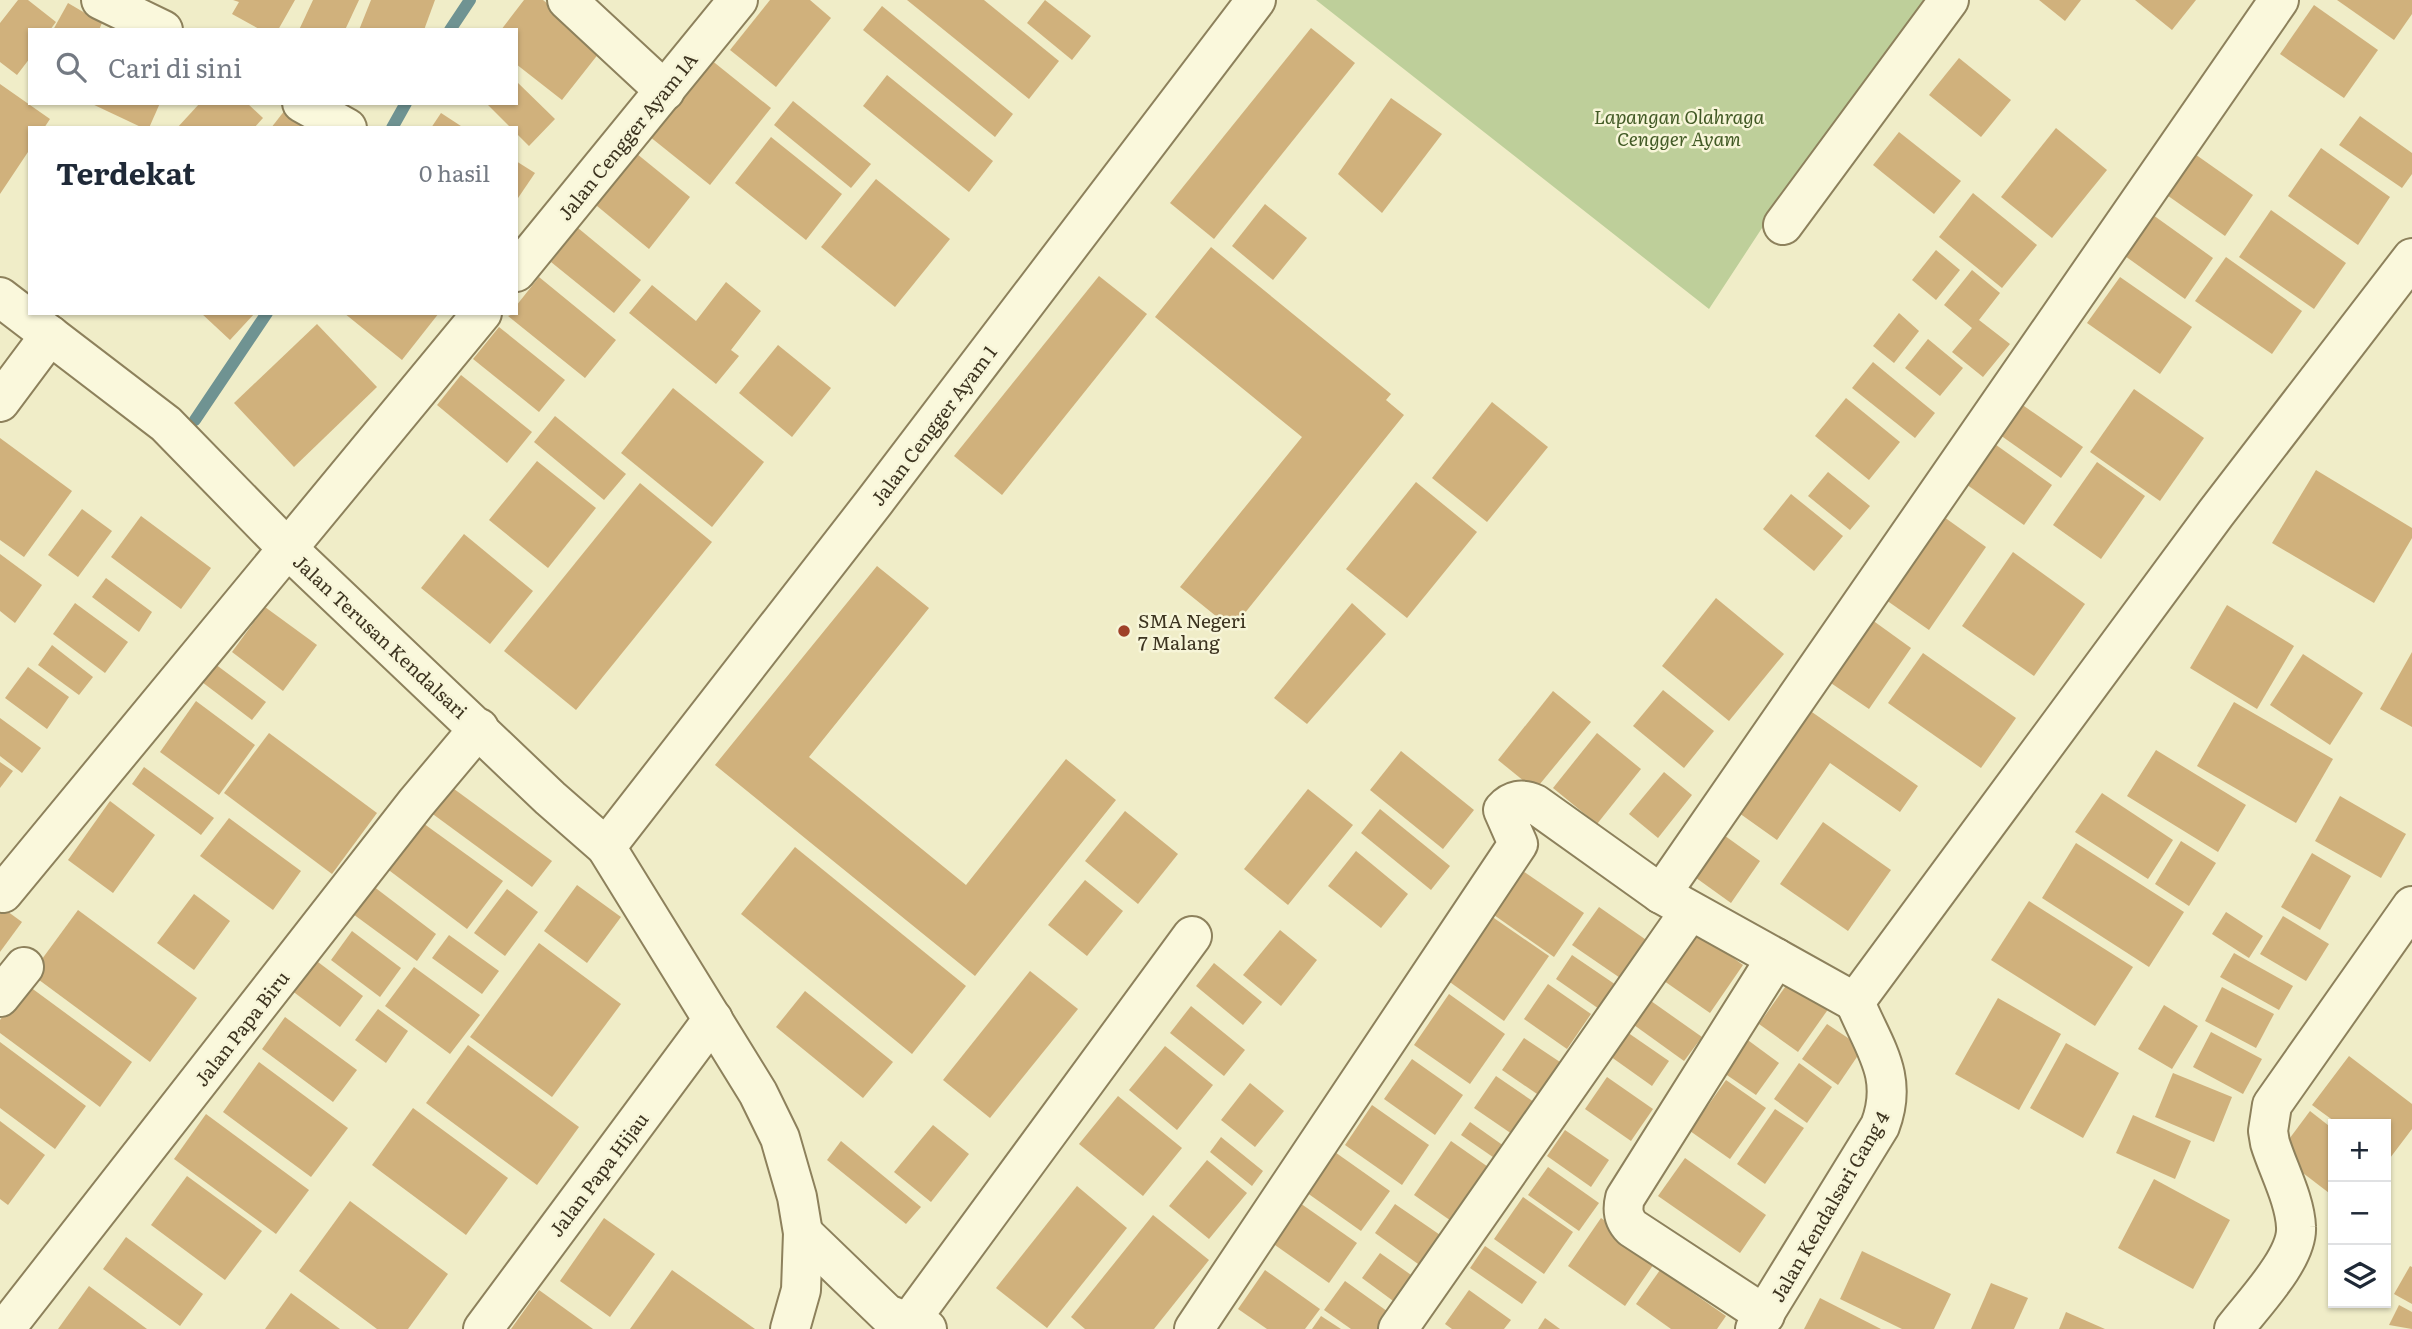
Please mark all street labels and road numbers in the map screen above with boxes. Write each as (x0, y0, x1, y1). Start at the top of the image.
street label: Jalan Cengger Ayam 1A (550, 46, 704, 226)
street label: Jalan Cengger Ayam 1 (863, 339, 1003, 511)
street label: Jalan Terusan Kendalsari (288, 547, 474, 725)
street label: Jalan Papa Biru (187, 964, 295, 1092)
street label: Jalan Kendalsari Gang 4 (1763, 1105, 1896, 1307)
street label: Jalan Papa Hijau (542, 1106, 654, 1242)

